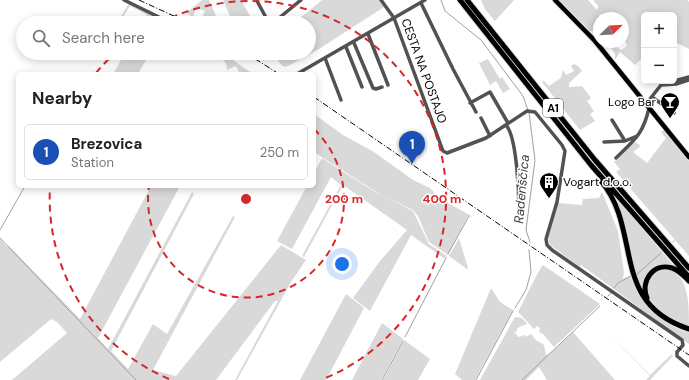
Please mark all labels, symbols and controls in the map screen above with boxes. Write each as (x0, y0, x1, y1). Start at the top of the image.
north arrow (593, 12, 629, 48)
map controls (641, 12, 677, 84)
button: + (641, 12, 677, 48)
search box (16, 16, 316, 60)
street label: CESTA NA POSTAJO (398, 16, 450, 126)
icon: search (30, 27, 52, 49)
text: Search here (62, 28, 145, 48)
button: − (641, 48, 677, 84)
text: Nearby (32, 87, 92, 109)
bar icon: Logo Bar (659, 91, 681, 119)
place label: Logo Bar (608, 94, 657, 110)
road number: A1 (543, 99, 563, 117)
pin: 1 (399, 131, 425, 164)
text: Brezovica (71, 134, 142, 154)
text: 1 (44, 144, 48, 161)
text: 250 m (260, 144, 299, 161)
text: Station (71, 154, 114, 171)
water label: Radenščica (510, 154, 533, 224)
building icon: Vogart d.o.o. (538, 171, 560, 199)
place label: Vogart d.o.o. (563, 174, 632, 190)
text: 200 m (325, 191, 363, 207)
text: 400 m (423, 191, 461, 207)
centre of rings (239, 192, 253, 206)
your location (332, 254, 352, 274)

